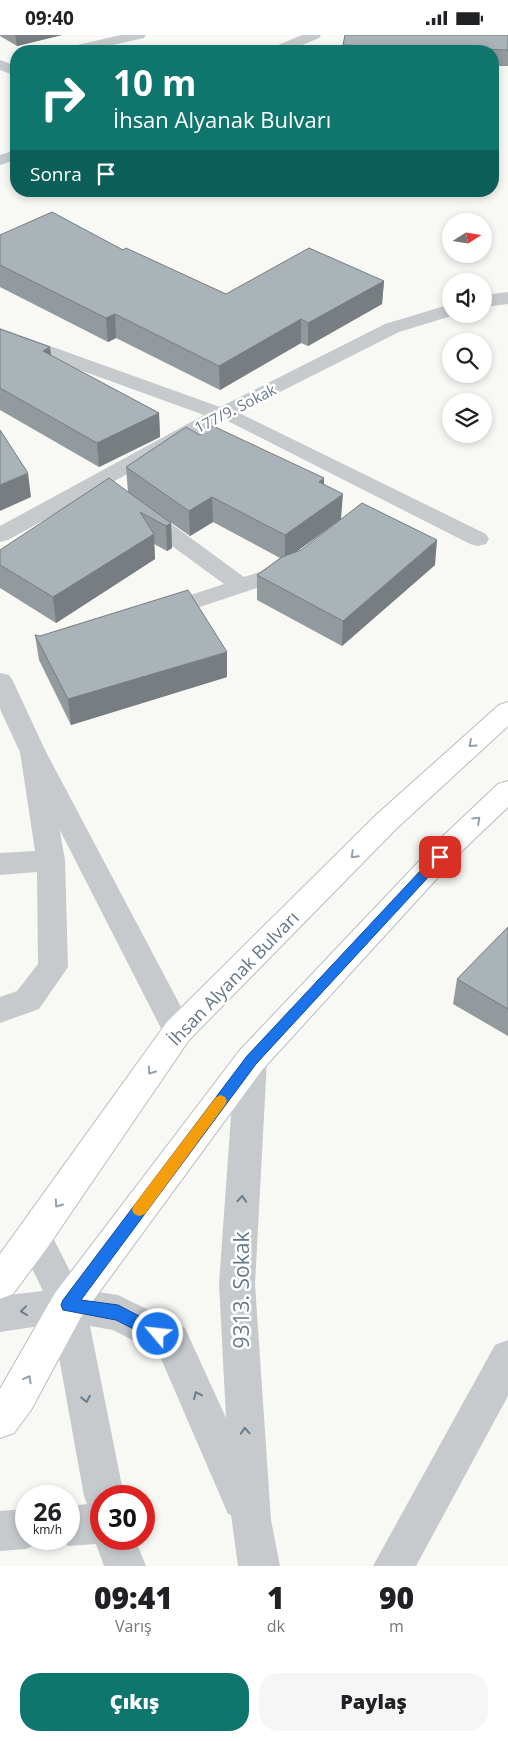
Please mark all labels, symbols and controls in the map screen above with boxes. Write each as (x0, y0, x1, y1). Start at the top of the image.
text: 09:40 (25, 5, 74, 31)
text: 10 m (113, 59, 196, 106)
icon: right (30, 65, 95, 130)
text: İhsan Alyanak Bulvarı (113, 104, 331, 134)
icon: arrive (92, 160, 120, 188)
text: Sonra (30, 161, 82, 187)
north arrow (442, 213, 492, 263)
map controls (442, 213, 492, 443)
button: sound (442, 273, 492, 323)
button: search (442, 333, 492, 383)
street label: 177/9. Sokak (191, 379, 279, 437)
button: layers (442, 393, 492, 443)
one-way arrow (469, 738, 478, 747)
one-way arrow (471, 817, 480, 826)
pin (419, 836, 461, 878)
icon: arrive (426, 843, 454, 871)
one-way arrow (350, 849, 359, 858)
street label: İhsan Alyanak Bulvarı (162, 905, 304, 1051)
one-way arrow (148, 1065, 157, 1075)
one-way arrow (237, 1194, 248, 1202)
one-way arrow (55, 1199, 64, 1208)
street label: 9313. Sokak (227, 1232, 255, 1348)
one-way arrow (20, 1305, 28, 1316)
position arrow (131, 1307, 183, 1359)
one-way arrow (21, 1375, 31, 1384)
one-way arrow (192, 1391, 203, 1400)
one-way arrow (80, 1395, 91, 1404)
one-way arrow (240, 1426, 251, 1434)
speed limit sign: 30 (90, 1485, 155, 1550)
text: 26 (33, 1494, 62, 1528)
text: km/h (33, 1521, 62, 1538)
text: 09:41 (94, 1577, 173, 1618)
text: 1 (267, 1577, 285, 1618)
text: 90 (379, 1577, 414, 1618)
text: Varış (115, 1615, 152, 1637)
text: dk (267, 1615, 285, 1637)
text: m (389, 1615, 404, 1637)
button: Çıkış (20, 1673, 249, 1731)
button: Paylaş (259, 1673, 488, 1731)

